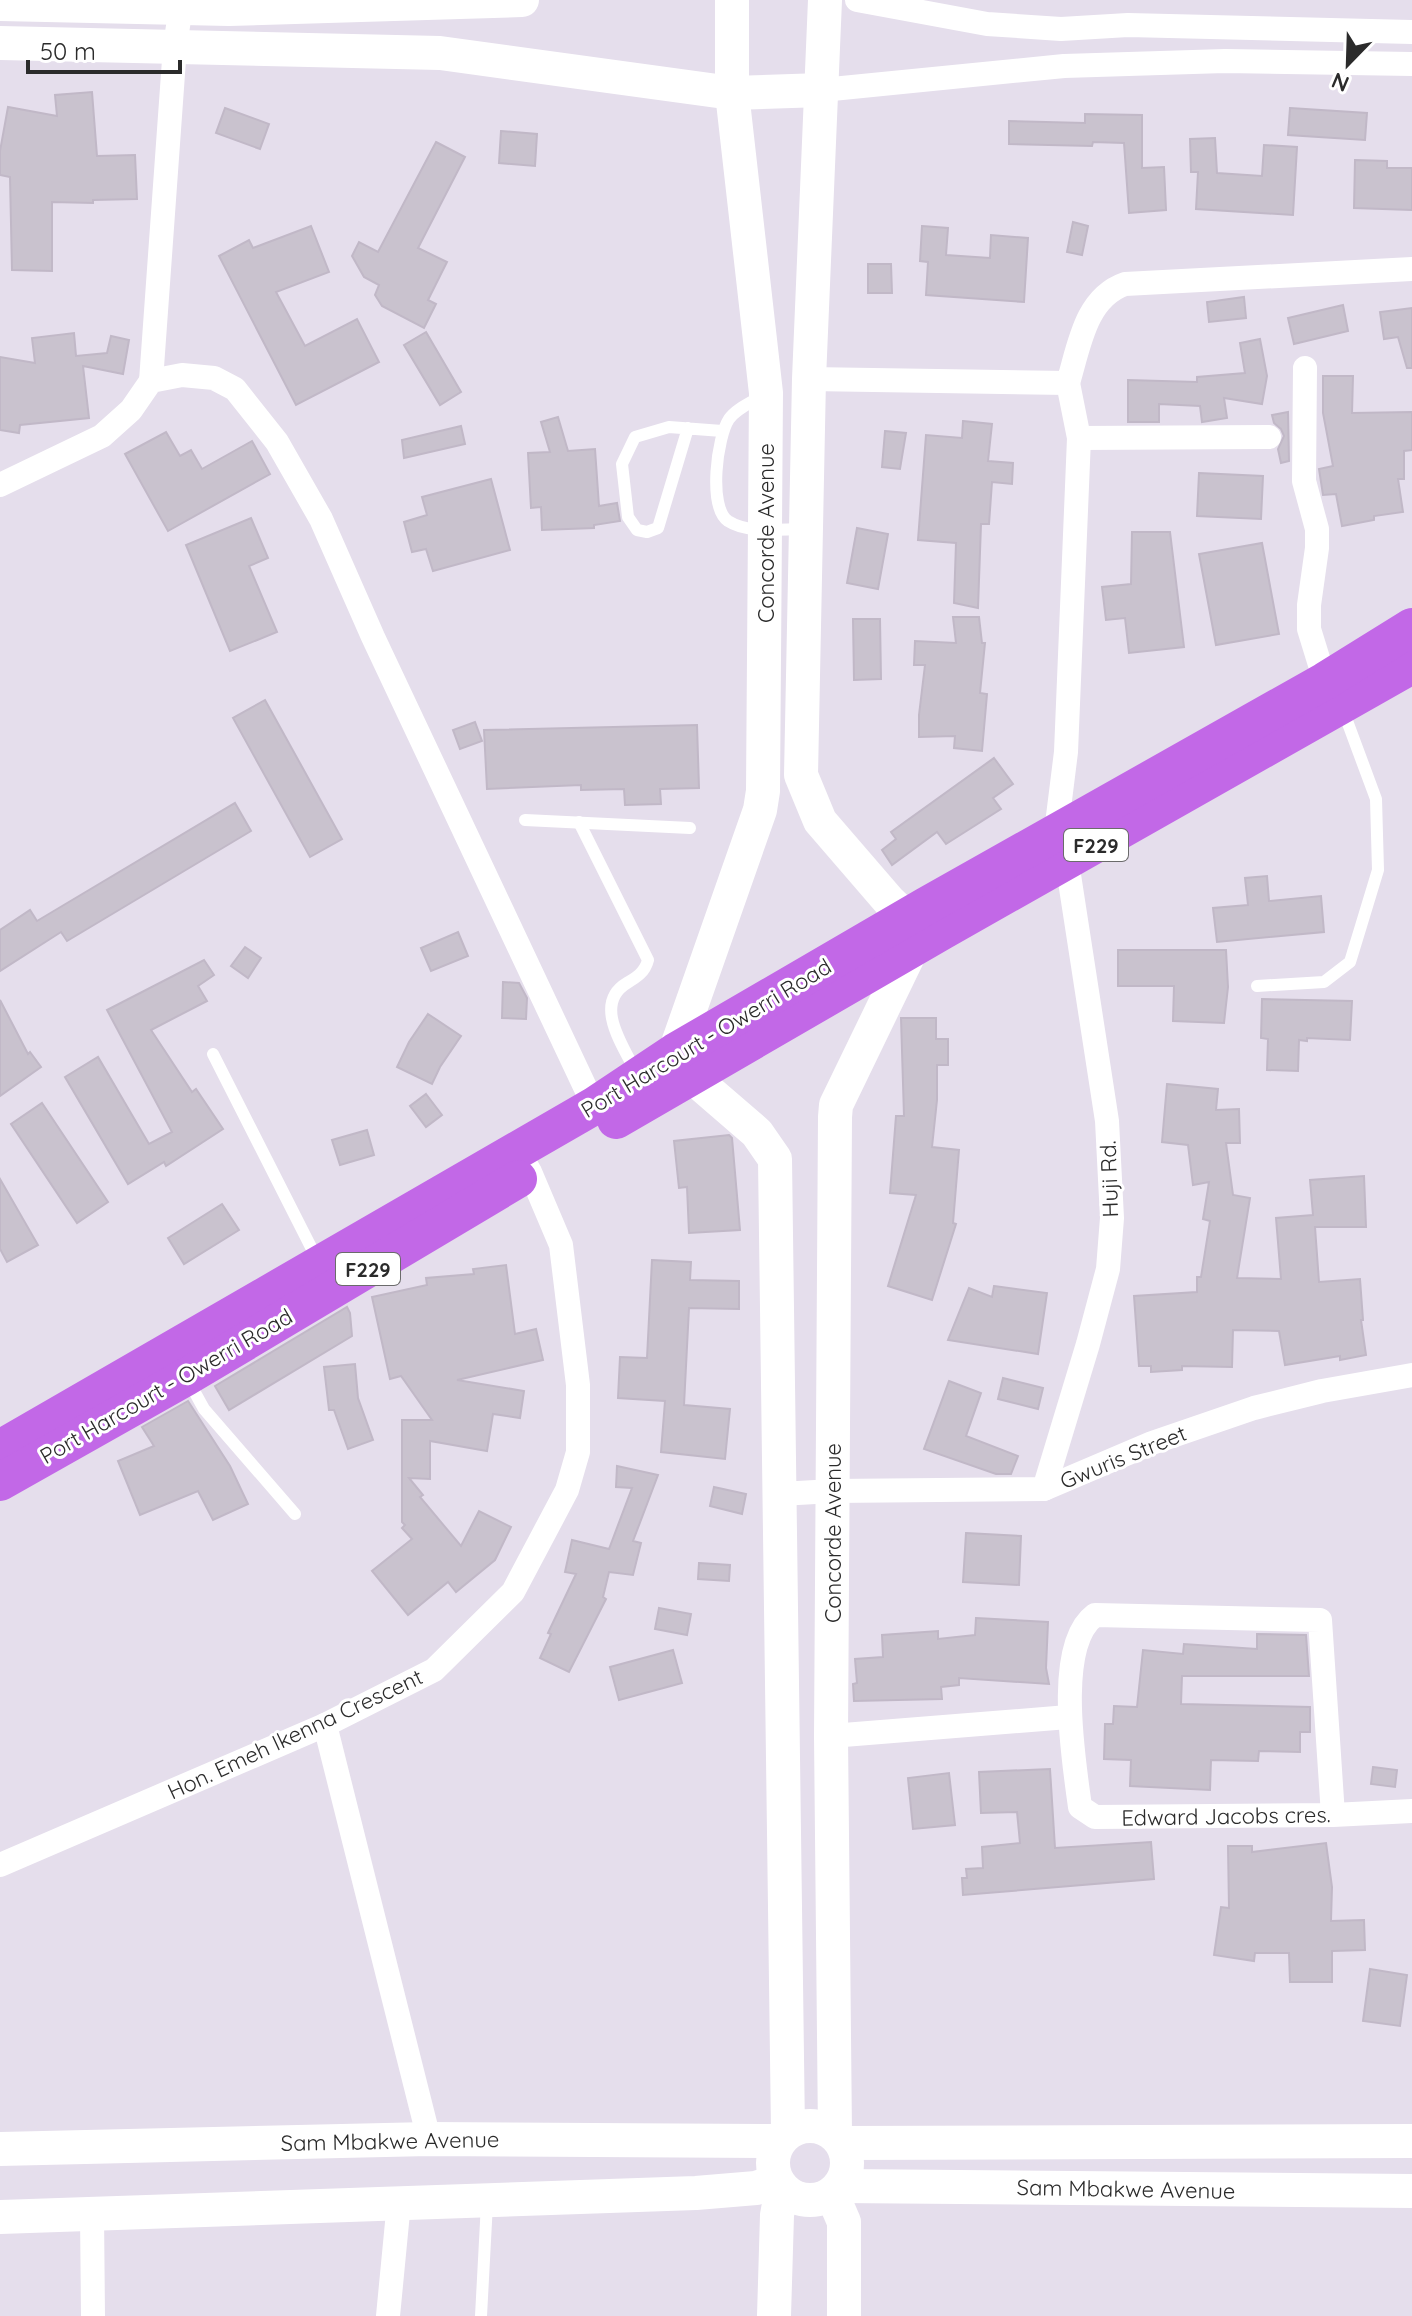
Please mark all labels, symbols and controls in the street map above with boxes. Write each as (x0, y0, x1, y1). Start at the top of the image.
scale bar (28, 24, 180, 74)
north arrow (1308, 24, 1388, 104)
text: 50 m (40, 36, 96, 66)
text: N (1327, 66, 1353, 98)
street label: Concorde Avenue (752, 443, 780, 623)
road number: F229 (1064, 829, 1128, 861)
street label: Port Harcourt - Owerri Road (576, 952, 836, 1124)
street label: Huji Rd. (1094, 1140, 1124, 1218)
road number: F229 (336, 1253, 400, 1285)
street label: Port Harcourt - Owerri Road (35, 1302, 297, 1470)
street label: Gwuris Street (1056, 1419, 1190, 1495)
street label: Concorde Avenue (819, 1443, 847, 1623)
street label: Hon. Emeh Ikenna Crescent (163, 1662, 427, 1806)
street label: Edward Jacobs cres. (1121, 1800, 1331, 1832)
street label: Sam Mbakwe Avenue (280, 2125, 500, 2157)
street label: Sam Mbakwe Avenue (1016, 2173, 1236, 2205)

